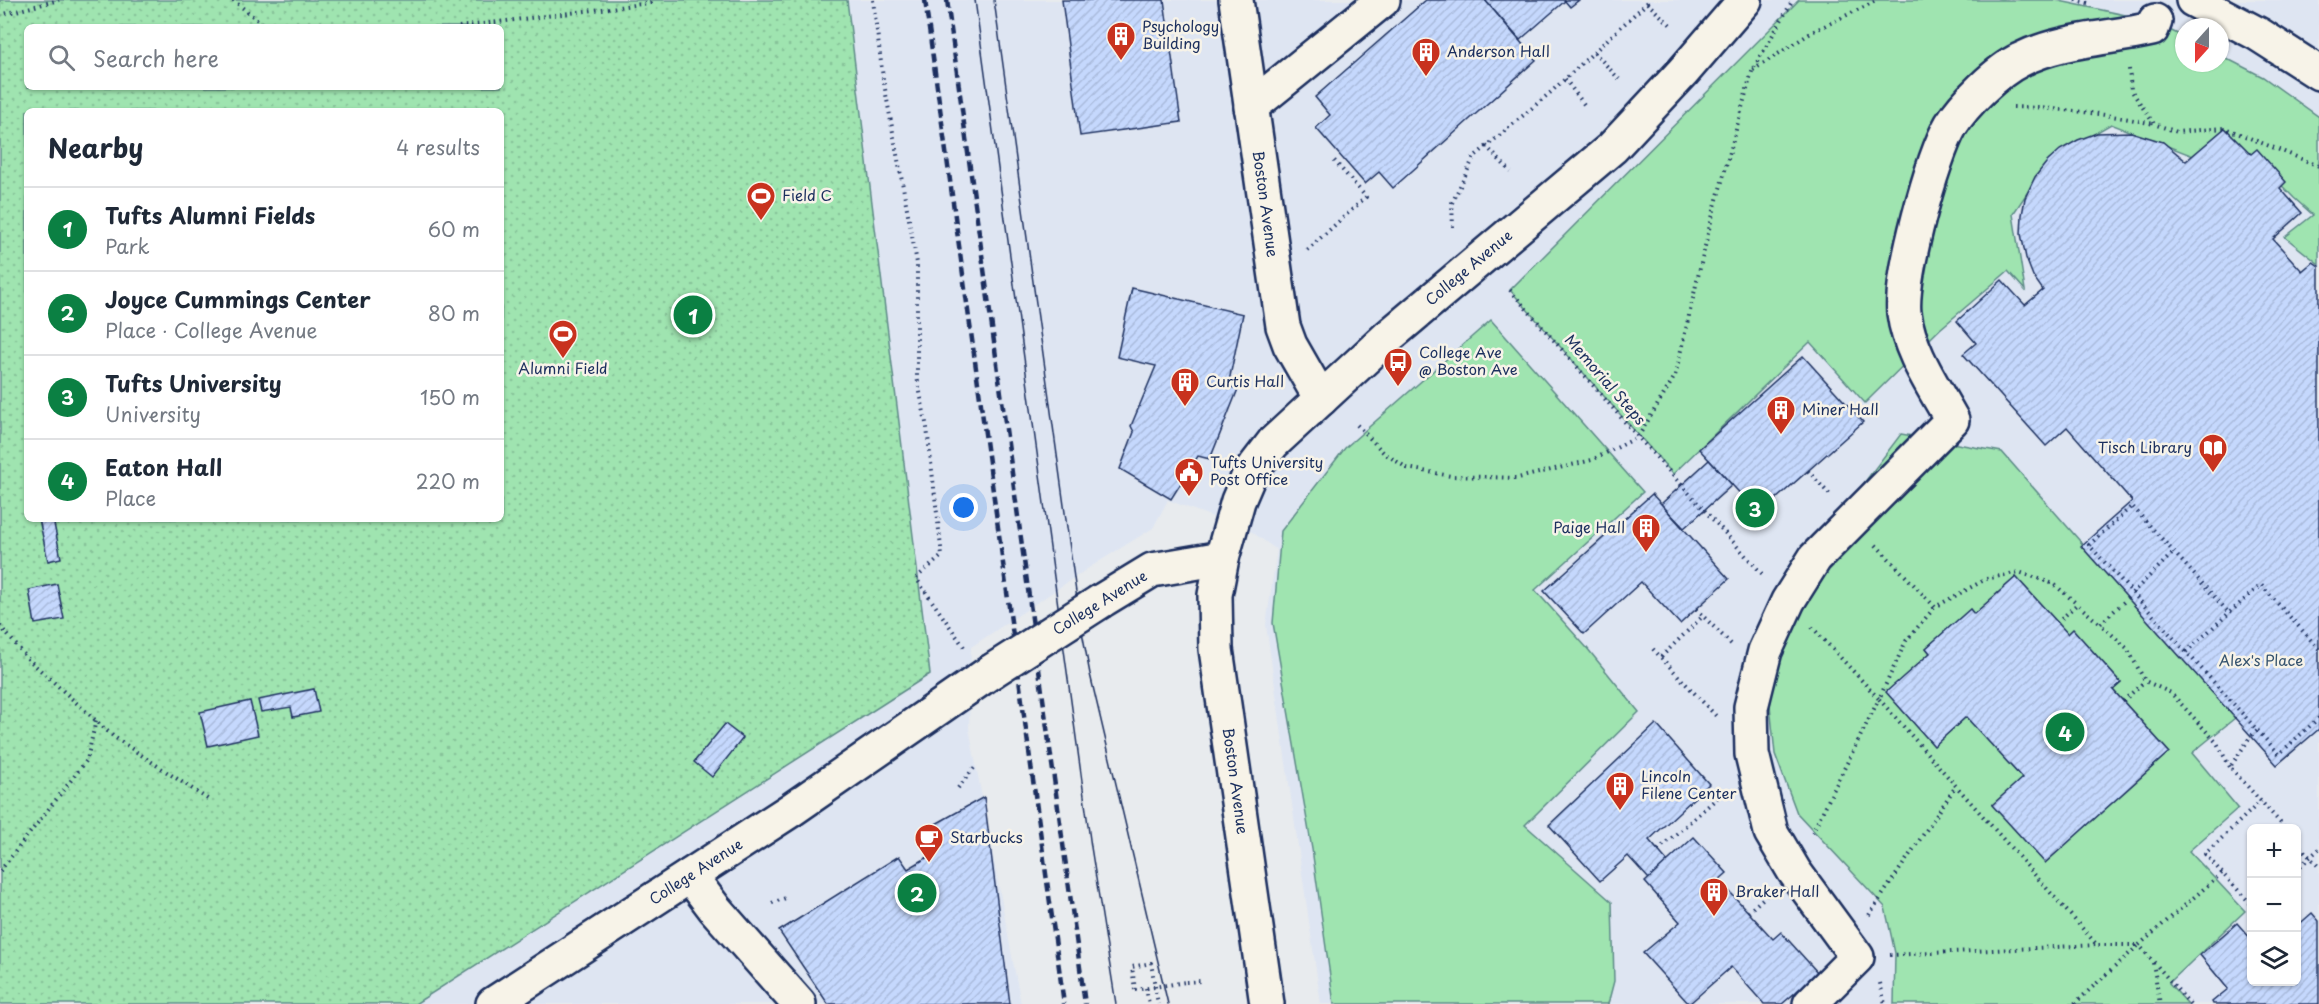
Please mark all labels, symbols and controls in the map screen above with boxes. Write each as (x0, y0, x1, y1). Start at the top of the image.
place label: Psychology Building (1142, 14, 1219, 54)
north arrow (2175, 18, 2229, 72)
building icon: Psychology Building (1105, 20, 1137, 62)
search box (24, 24, 504, 90)
building icon: Anderson Hall (1410, 36, 1442, 78)
place label: Anderson Hall (1447, 39, 1550, 62)
icon: search (45, 41, 78, 74)
text: Search here (93, 41, 219, 74)
text: Nearby (48, 128, 143, 167)
text: 4 results (396, 132, 480, 162)
street label: Boston Avenue (1248, 149, 1285, 258)
sports icon: Field C (745, 180, 777, 222)
place label: Field C (782, 183, 832, 206)
text: Tufts Alumni Fields (105, 198, 315, 231)
text: 1 (63, 214, 72, 244)
text: 60 m (428, 214, 480, 244)
street label: College Avenue (1419, 223, 1517, 310)
text: Park (105, 231, 150, 261)
text: Joyce Cummings Center (105, 282, 371, 315)
pin: 1 (674, 292, 712, 338)
text: 2 (60, 298, 75, 328)
text: 80 m (428, 298, 480, 328)
text: Place · College Avenue (105, 315, 318, 345)
sports icon: Alumni Field (547, 318, 579, 360)
street label: Memorial Steps (1560, 328, 1652, 430)
place label: College Ave @ Boston Ave (1419, 340, 1518, 380)
bus stop icon: College Ave @ Boston Ave (1382, 346, 1414, 388)
place label: Alumni Field (518, 356, 608, 379)
text: Tufts University (105, 366, 282, 399)
building icon: Curtis Hall (1169, 366, 1201, 408)
place label: Curtis Hall (1206, 369, 1284, 392)
text: 3 (61, 382, 74, 412)
text: 150 m (420, 382, 480, 412)
building icon: Miner Hall (1765, 394, 1797, 436)
place label: Miner Hall (1802, 397, 1879, 420)
text: University (105, 399, 201, 429)
library icon: Tisch Library (2197, 432, 2229, 474)
place label: Tisch Library (2098, 435, 2192, 458)
text: Eaton Hall (105, 450, 222, 483)
place label: Tufts University Post Office (1210, 450, 1323, 490)
public building icon: Tufts University Post Office (1173, 456, 1205, 498)
text: 4 (61, 466, 74, 496)
text: 220 m (416, 466, 480, 496)
text: Place (105, 483, 156, 513)
pin: 3 (1736, 486, 1774, 530)
your location (949, 493, 978, 522)
building icon: Paige Hall (1630, 512, 1662, 554)
place label: Paige Hall (1553, 515, 1625, 538)
street label: College Avenue (1048, 563, 1151, 640)
park label: Alex's Place (2219, 648, 2303, 671)
pin: 4 (2046, 710, 2084, 754)
street label: Boston Avenue (1218, 726, 1255, 835)
place label: Lincoln Filene Center (1641, 764, 1737, 804)
building icon: Lincoln Filene Center (1604, 770, 1636, 812)
cafe icon: Starbucks (913, 822, 945, 864)
map controls (2247, 824, 2301, 986)
button: + (2247, 824, 2301, 878)
place label: Starbucks (950, 825, 1023, 848)
street label: College Avenue (644, 832, 747, 910)
pin: 2 (898, 870, 936, 916)
building icon: Braker Hall (1698, 876, 1730, 918)
button: − (2247, 878, 2301, 932)
place label: Braker Hall (1735, 879, 1819, 902)
button: layers (2247, 932, 2301, 986)

